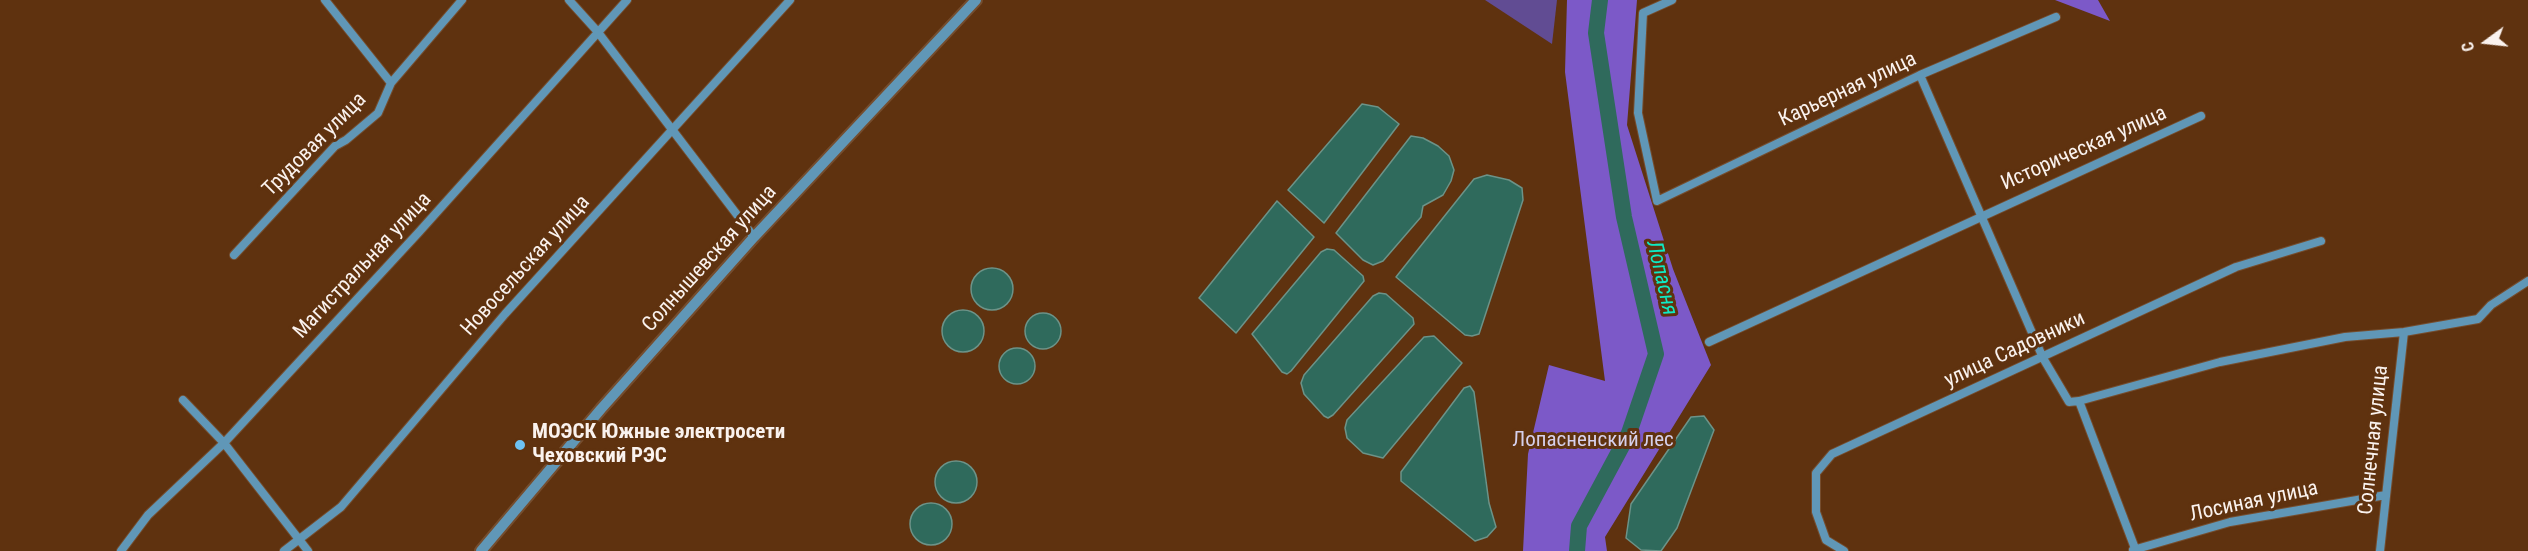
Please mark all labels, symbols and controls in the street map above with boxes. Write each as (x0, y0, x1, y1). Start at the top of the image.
north arrow (2456, 12, 2516, 72)
text: С (2458, 40, 2478, 54)
street label: Карьерная улица (1775, 47, 1921, 133)
street label: Трудовая улица (258, 88, 372, 202)
street label: Историческая улица (1997, 101, 2171, 197)
street label: Солнышевская улица (637, 180, 783, 338)
street label: Магистральная улица (289, 188, 437, 344)
street label: Новосельская улица (456, 190, 596, 342)
water label: Лопасня (1640, 238, 1682, 318)
street label: улица Садовники (1941, 306, 2089, 394)
street label: Солнечная улица (2354, 364, 2394, 516)
place label: МОЭСК Южные электросети Чеховский РЭС (532, 420, 785, 470)
park label: Лопасненский лес (1512, 428, 1674, 454)
marker: МОЭСК Южные электросети Чеховский РЭС (513, 438, 527, 452)
street label: Лосиная улица (2188, 476, 2320, 528)

